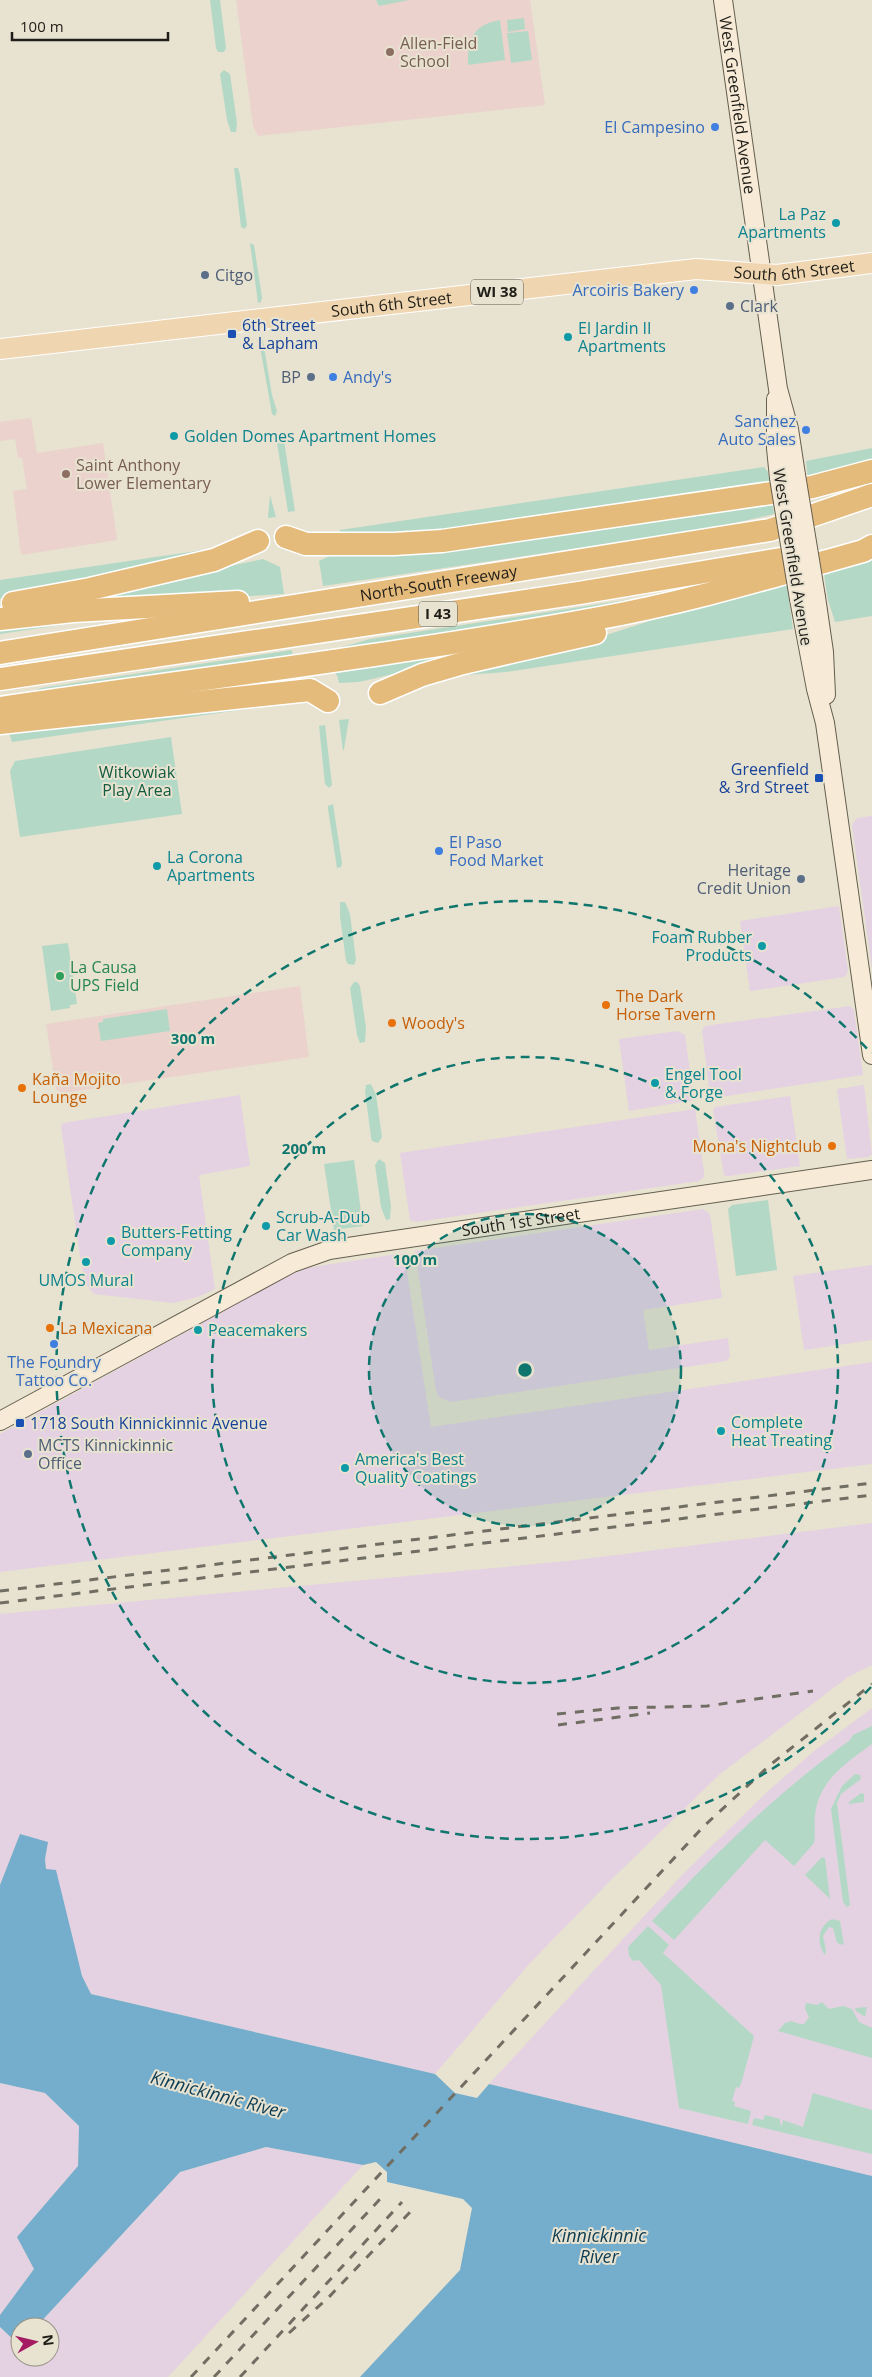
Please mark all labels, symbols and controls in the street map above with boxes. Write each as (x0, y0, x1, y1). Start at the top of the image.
scale bar (12, 10, 169, 42)
street label: West Greenfield Avenue (714, 15, 761, 195)
text: 100 m (20, 16, 64, 36)
place label: Allen-Field School (400, 32, 477, 72)
marker: Allen-Field School (384, 46, 396, 58)
place label: El Campesino (604, 116, 705, 138)
marker: El Campesino (709, 121, 721, 133)
place label: La Paz Apartments (738, 203, 826, 243)
marker: La Paz Apartments (830, 217, 842, 229)
street label: South 6th Street (733, 254, 856, 286)
place label: Citgo (215, 264, 253, 286)
marker: Citgo (199, 269, 211, 281)
place label: Arcoiris Bakery (572, 279, 685, 301)
road number: WI 38 (471, 280, 523, 304)
marker: Arcoiris Bakery (688, 284, 700, 296)
street label: South 6th Street (330, 286, 453, 322)
place label: Clark (740, 295, 779, 317)
marker: Clark (724, 300, 736, 312)
place label: 6th Street & Lapham (242, 314, 318, 354)
place label: El Jardin II Apartments (578, 317, 666, 357)
marker: 6th Street & Lapham (226, 328, 238, 340)
marker: El Jardin II Apartments (562, 331, 574, 343)
place label: BP (281, 366, 301, 388)
place label: Andy's (343, 366, 392, 388)
marker: BP (305, 371, 317, 383)
marker: Andy's (327, 371, 339, 383)
place label: Sanchez Auto Sales (718, 410, 796, 450)
marker: Sanchez Auto Sales (800, 424, 812, 436)
place label: Golden Domes Apartment Homes (184, 425, 436, 447)
marker: Golden Domes Apartment Homes (168, 430, 180, 442)
place label: Saint Anthony Lower Elementary (76, 454, 212, 494)
street label: West Greenfield Avenue (768, 467, 818, 647)
marker: Saint Anthony Lower Elementary (60, 468, 72, 480)
street label: North-South Freeway (358, 559, 520, 606)
road number: I 43 (419, 602, 457, 626)
place label: Greenfield & 3rd Street (719, 758, 809, 798)
park label: Witkowiak Play Area (99, 761, 176, 801)
marker: Greenfield & 3rd Street (813, 772, 825, 784)
place label: El Paso Food Market (449, 831, 544, 871)
marker: El Paso Food Market (433, 845, 445, 857)
place label: La Corona Apartments (167, 846, 255, 886)
place label: Heritage Credit Union (697, 859, 791, 899)
marker: La Corona Apartments (151, 860, 163, 872)
marker: Heritage Credit Union (795, 873, 807, 885)
place label: Foam Rubber Products (651, 926, 752, 966)
marker: Foam Rubber Products (756, 940, 768, 952)
place label: La Causa UPS Field (70, 956, 139, 996)
marker: La Causa UPS Field (54, 970, 66, 982)
place label: The Dark Horse Tavern (616, 985, 716, 1025)
marker: The Dark Horse Tavern (600, 999, 612, 1011)
place label: Woody's (402, 1012, 465, 1034)
marker: Woody's (386, 1017, 398, 1029)
text: 300 m (171, 1028, 215, 1048)
place label: Engel Tool & Forge (665, 1063, 742, 1103)
place label: Kaña Mojito Lounge (32, 1068, 121, 1108)
marker: Engel Tool & Forge (649, 1077, 661, 1089)
marker: Kaña Mojito Lounge (16, 1082, 28, 1094)
place label: Mona's Nightclub (692, 1135, 822, 1157)
text: 200 m (282, 1138, 326, 1158)
marker: Mona's Nightclub (826, 1140, 838, 1152)
street label: South 1st Street (460, 1202, 582, 1241)
place label: Scrub-A-Dub Car Wash (276, 1206, 370, 1246)
marker: Scrub-A-Dub Car Wash (260, 1220, 272, 1232)
place label: Butters-Fetting Company (121, 1221, 232, 1261)
marker: Butters-Fetting Company (105, 1235, 117, 1247)
text: 100 m (393, 1249, 437, 1269)
marker: UMOS Mural (80, 1256, 92, 1268)
place label: UMOS Mural (38, 1269, 134, 1291)
place label: La Mexicana (60, 1317, 152, 1339)
place label: Peacemakers (208, 1319, 307, 1341)
marker: La Mexicana (44, 1322, 56, 1334)
marker: Peacemakers (192, 1324, 204, 1336)
marker: The Foundry Tattoo Co. (48, 1338, 60, 1350)
place label: The Foundry Tattoo Co. (7, 1351, 102, 1391)
centre of rings (516, 1361, 534, 1379)
place label: Complete Heat Treating (731, 1411, 832, 1451)
place label: 1718 South Kinnickinnic Avenue (30, 1412, 267, 1434)
marker: 1718 South Kinnickinnic Avenue (14, 1417, 26, 1429)
marker: Complete Heat Treating (715, 1425, 727, 1437)
place label: MCTS Kinnickinnic Office (38, 1434, 173, 1474)
marker: MCTS Kinnickinnic Office (22, 1448, 34, 1460)
place label: America's Best Quality Coatings (355, 1448, 477, 1488)
marker: America's Best Quality Coatings (339, 1462, 351, 1474)
water label: Kinnickinnic River (148, 2064, 289, 2124)
water label: Kinnickinnic River (552, 2223, 647, 2268)
north arrow (10, 2317, 60, 2367)
text: N (38, 2333, 59, 2347)

